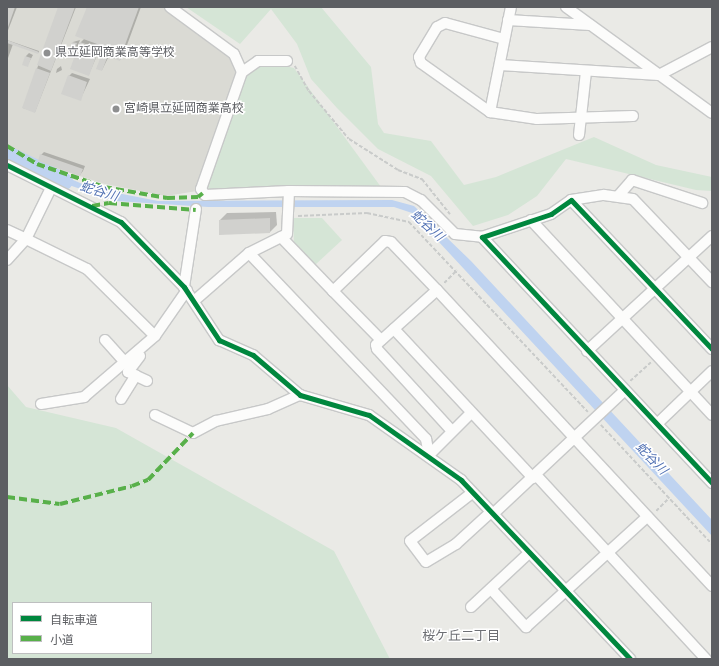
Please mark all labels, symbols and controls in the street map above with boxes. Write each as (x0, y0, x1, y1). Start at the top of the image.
place label: 県立延岡商業高等学校 (55, 46, 175, 60)
marker: 県立延岡商業高等学校 (42, 48, 52, 58)
place label: 宮崎県立延岡商業高校 (124, 102, 244, 116)
marker: 宮崎県立延岡商業高校 (111, 104, 121, 114)
water label: 蛇谷川 (78, 179, 120, 205)
water label: 蛇谷川 (407, 207, 447, 245)
water label: 蛇谷川 (632, 440, 670, 478)
legend (12, 602, 152, 654)
text: 自転車道 (50, 613, 98, 627)
district label: 桜ケ丘二丁目 (422, 628, 500, 644)
text: 小道 (50, 633, 74, 647)

